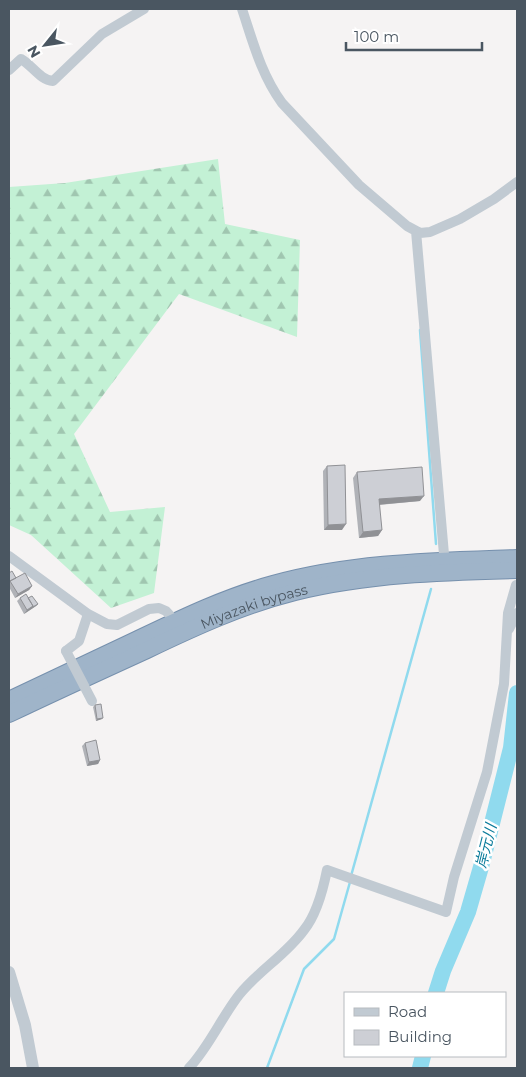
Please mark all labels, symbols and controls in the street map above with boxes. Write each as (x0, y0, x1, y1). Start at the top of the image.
north arrow (20, 20, 70, 70)
scale bar (346, 20, 482, 52)
text: 100 m (354, 27, 399, 46)
text: N (23, 42, 44, 61)
street label: Miyazaki bypass (198, 580, 310, 633)
water label: 岸元川 (471, 820, 501, 870)
legend (344, 992, 506, 1057)
text: Road (388, 1002, 427, 1021)
text: Building (388, 1027, 452, 1046)

